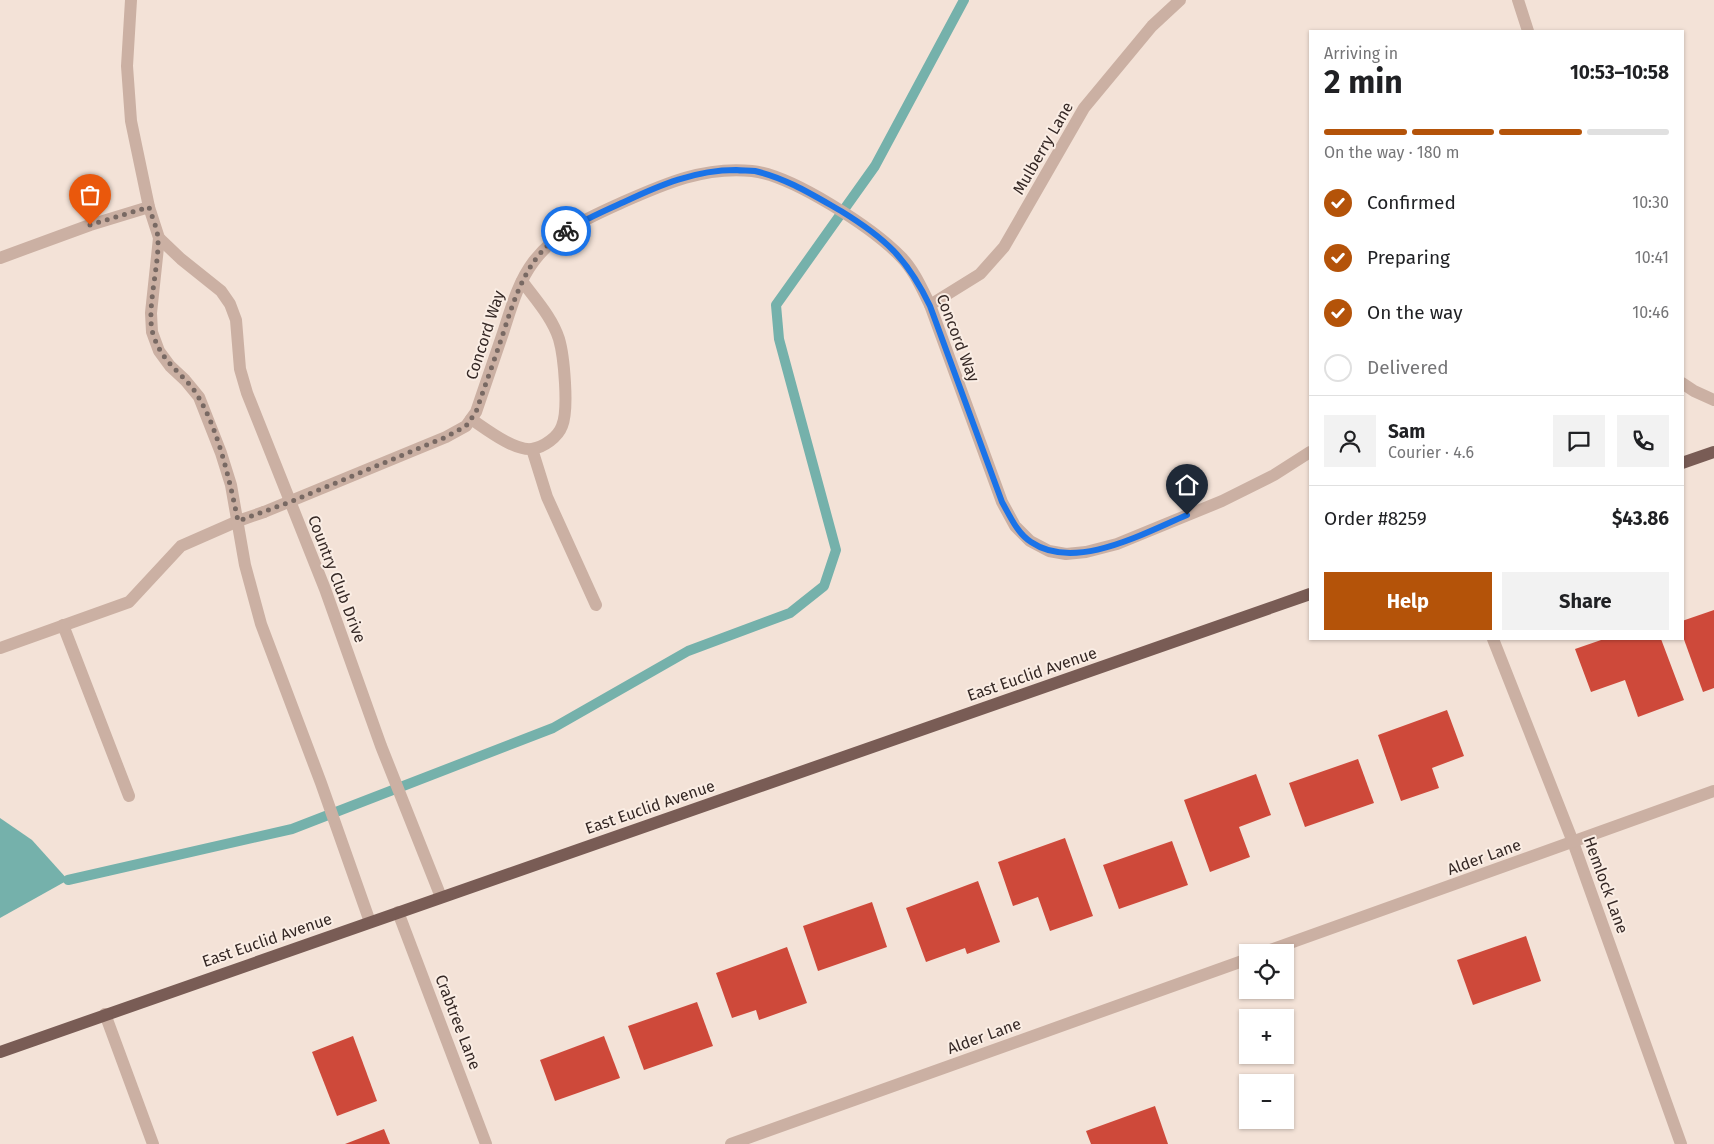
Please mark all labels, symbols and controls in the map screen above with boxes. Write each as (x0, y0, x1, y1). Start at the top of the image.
text: Arriving in (1324, 44, 1398, 63)
text: 10:53–10:58 (1570, 61, 1669, 84)
text: 2 min (1324, 63, 1403, 101)
street label: Mulberry Lane (1009, 98, 1077, 198)
text: On the way · 180 m (1324, 143, 1459, 162)
pin (69, 174, 111, 225)
icon: bag (76, 181, 104, 209)
icon: check (1324, 189, 1352, 217)
text: Confirmed (1367, 191, 1456, 214)
text: 10:30 (1632, 193, 1669, 212)
courier (541, 206, 591, 256)
icon: bike (552, 217, 580, 245)
icon: check (1324, 244, 1352, 272)
text: Preparing (1367, 246, 1450, 269)
text: 10:41 (1635, 248, 1669, 267)
street label: Concord Way (462, 288, 508, 382)
street label: Concord Way (933, 291, 984, 385)
icon: check (1324, 299, 1352, 327)
text: On the way (1367, 301, 1463, 324)
text: 10:46 (1632, 303, 1669, 322)
text: Delivered (1367, 356, 1449, 379)
button: person (1324, 415, 1376, 467)
button: chat (1553, 415, 1605, 467)
button: phone (1617, 415, 1669, 467)
text: Sam (1388, 420, 1425, 443)
text: Courier · 4.6 (1388, 443, 1474, 462)
pin (1166, 464, 1208, 515)
icon: home (1173, 471, 1201, 499)
text: Order #8259 (1324, 507, 1427, 530)
text: $43.86 (1612, 507, 1669, 530)
street label: Country Club Drive (304, 513, 370, 645)
button: Help (1324, 572, 1492, 630)
button: Share (1502, 572, 1669, 630)
street label: East Euclid Avenue (965, 643, 1099, 705)
street label: East Euclid Avenue (583, 776, 717, 838)
street label: Hemlock Lane (1580, 834, 1632, 936)
street label: Alder Lane (1445, 835, 1523, 879)
street label: East Euclid Avenue (200, 909, 334, 971)
map controls (1239, 944, 1294, 1129)
button: locate (1239, 944, 1294, 999)
street label: Crabtree Lane (431, 972, 485, 1072)
button: + (1239, 1009, 1294, 1064)
street label: Alder Lane (945, 1014, 1023, 1058)
button: − (1239, 1074, 1294, 1129)

